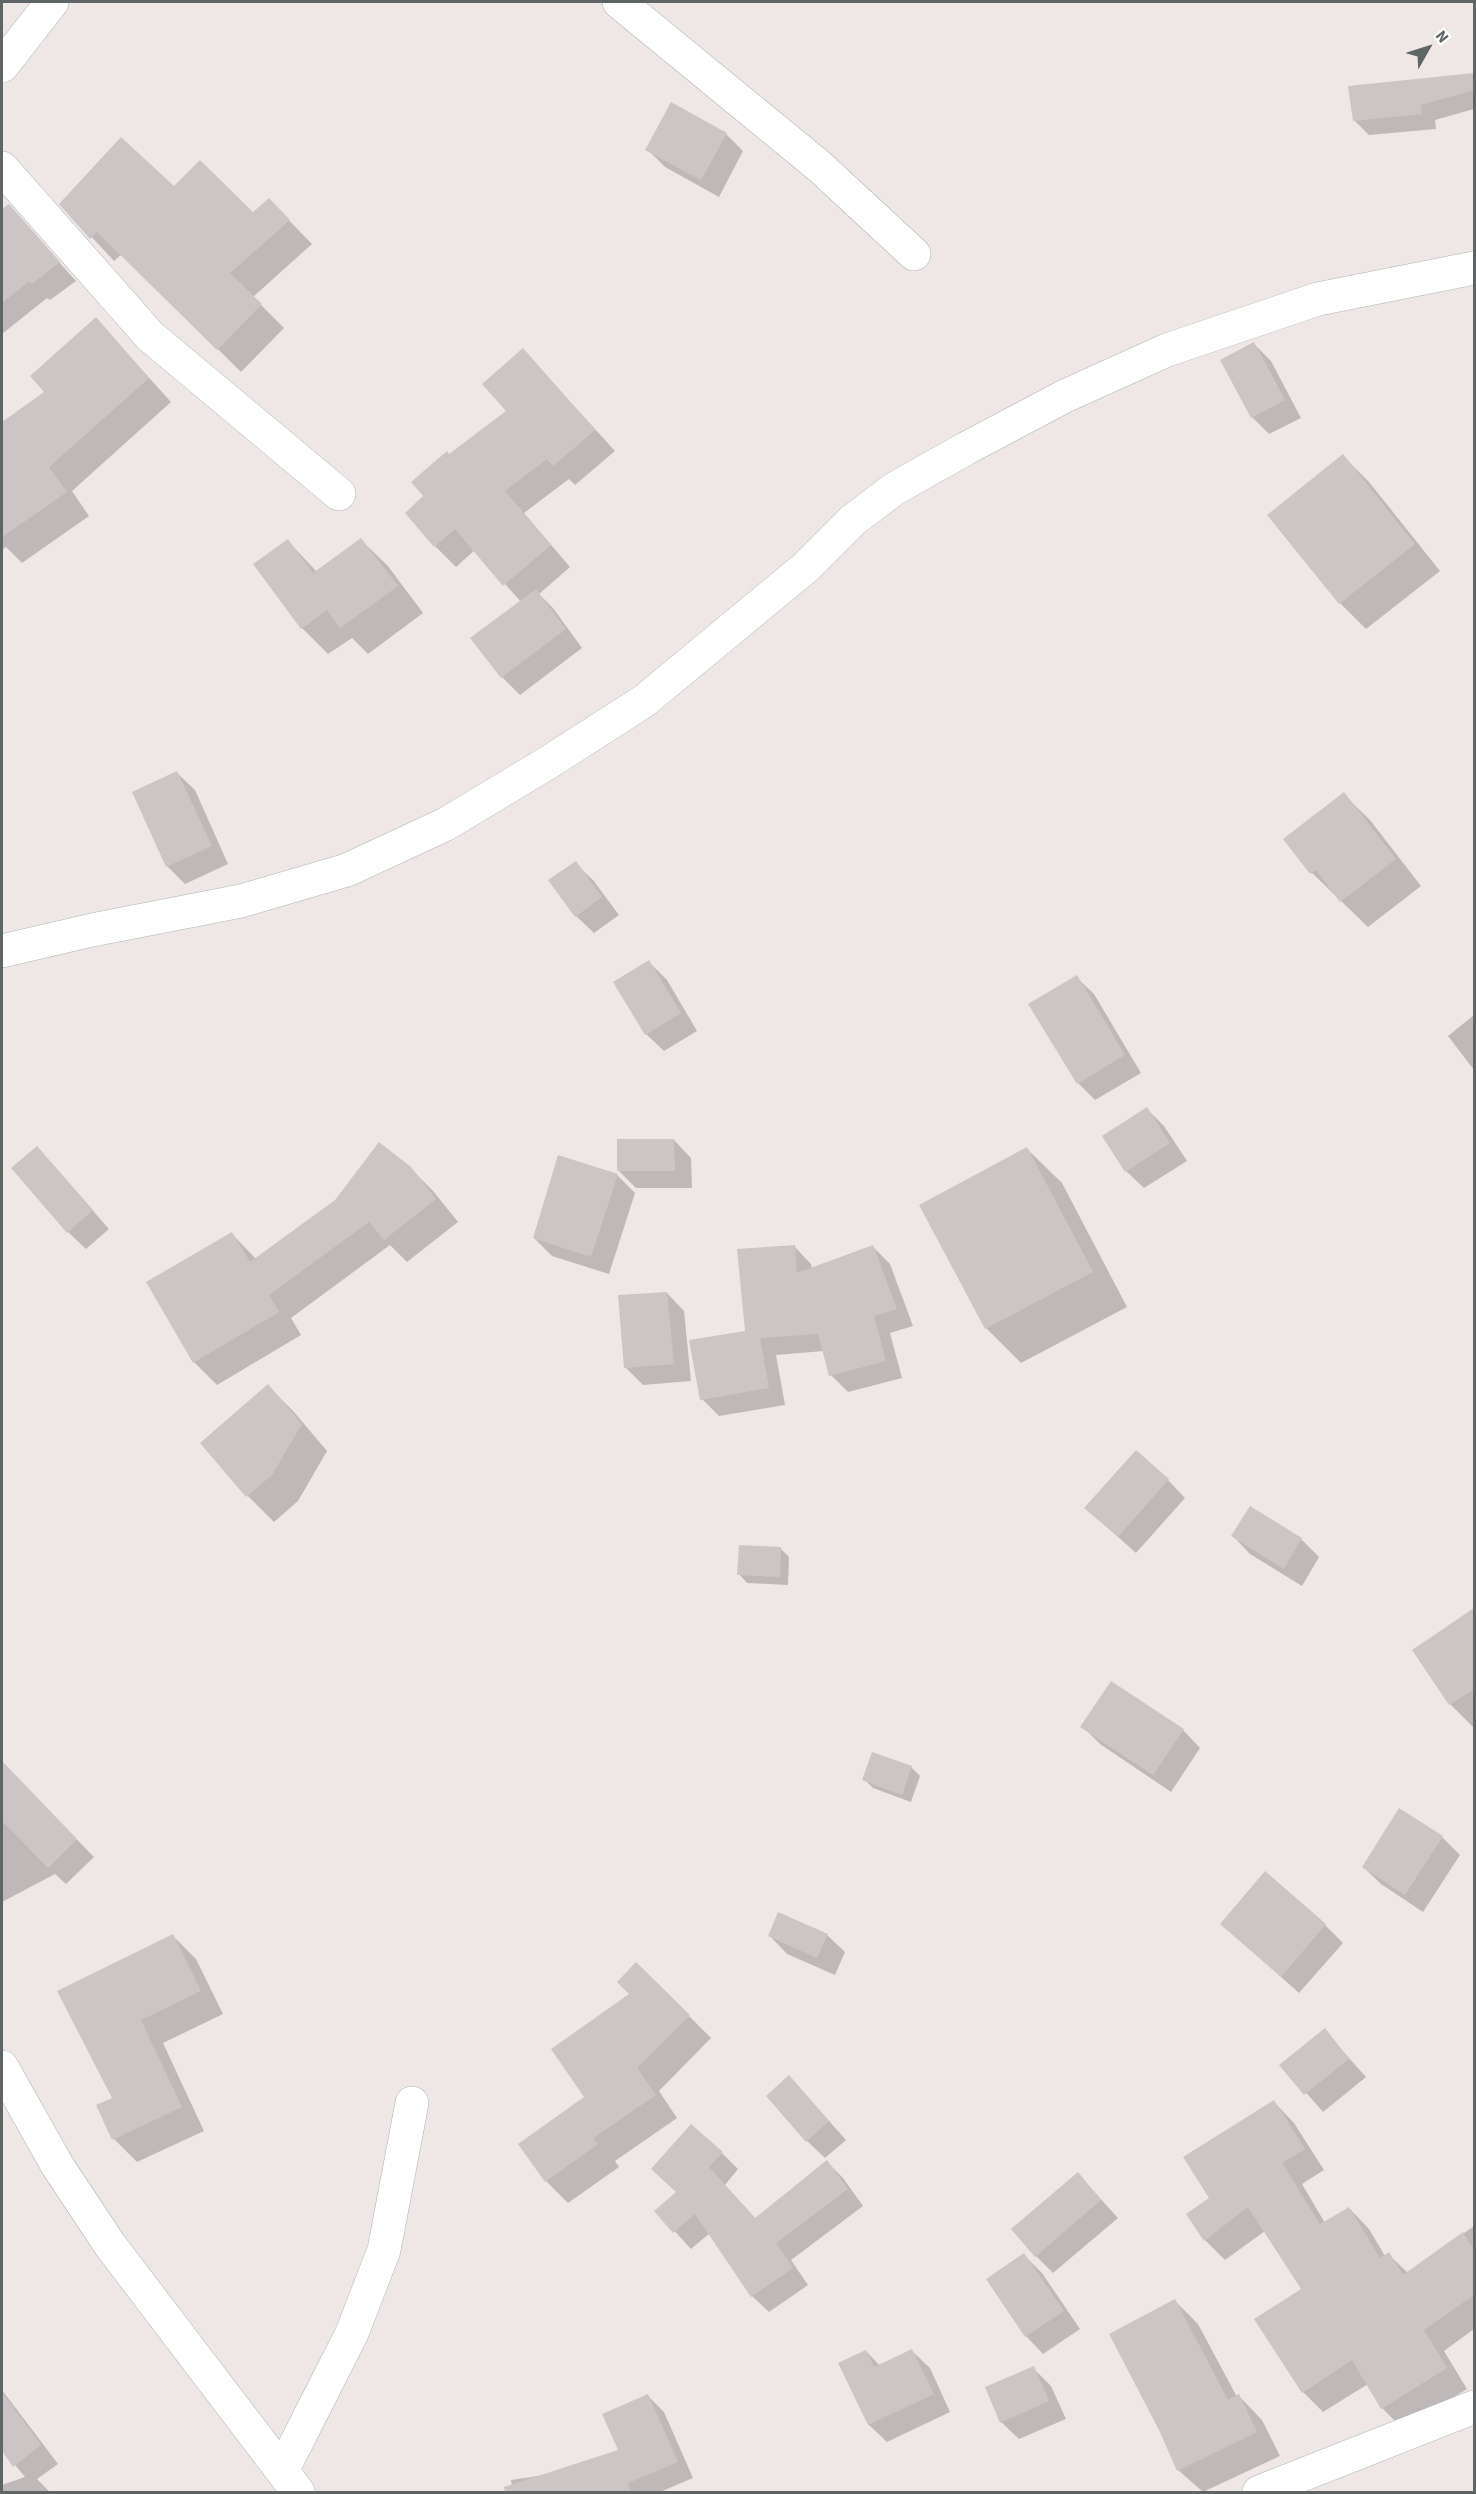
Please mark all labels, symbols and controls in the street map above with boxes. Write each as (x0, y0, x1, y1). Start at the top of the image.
north arrow (1398, 18, 1458, 78)
text: N (1430, 26, 1454, 48)

